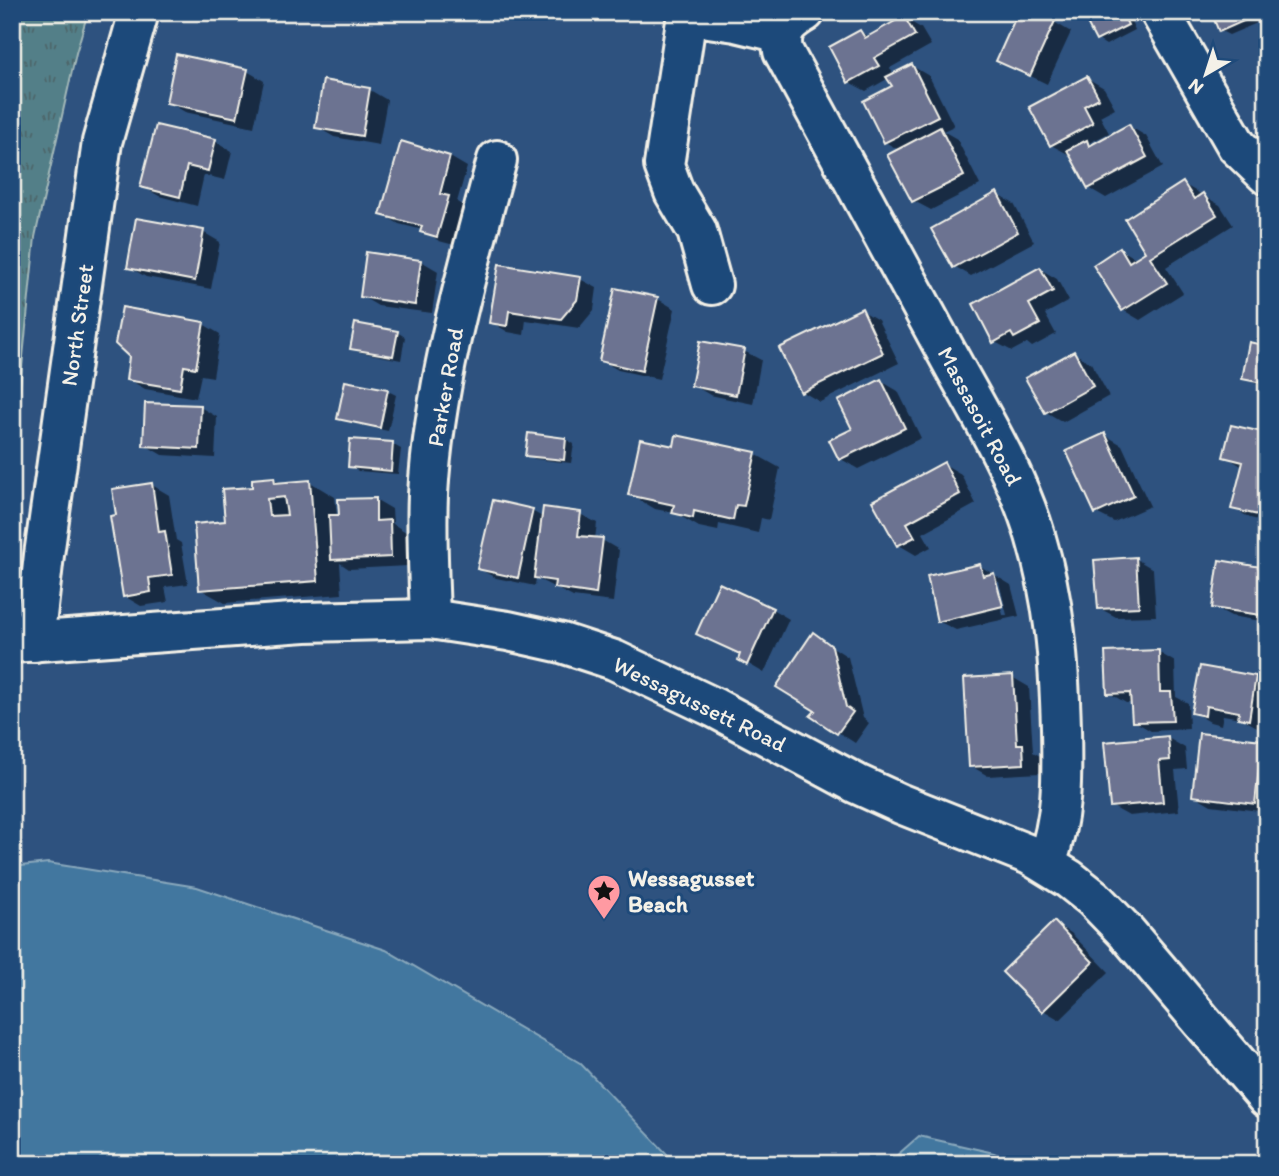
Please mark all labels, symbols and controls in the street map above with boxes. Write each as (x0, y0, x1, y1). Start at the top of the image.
north arrow (1170, 38, 1240, 108)
text: N (1183, 74, 1208, 100)
street label: North Street (55, 262, 99, 388)
street label: Parker Road (421, 325, 469, 449)
street label: Massasoit Road (932, 342, 1028, 490)
street label: Wessagussett Road (609, 650, 792, 758)
place label: Wessagusset Beach (628, 864, 755, 918)
place icon: Wessagusset Beach (585, 872, 623, 921)

